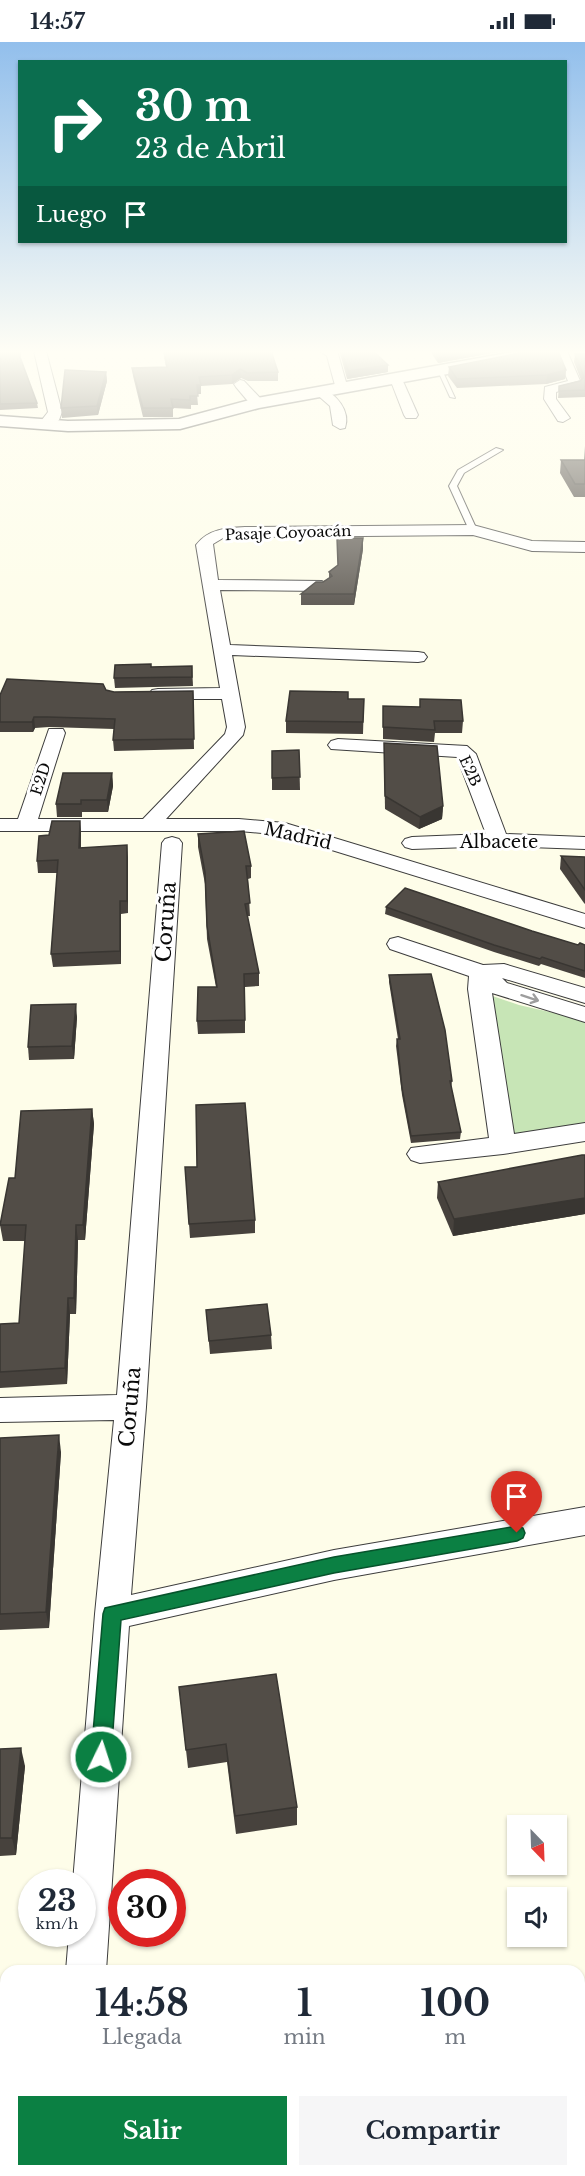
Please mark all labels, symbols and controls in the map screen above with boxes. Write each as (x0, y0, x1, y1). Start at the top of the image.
text: 14:57 (30, 8, 85, 35)
text: 30 m (135, 80, 251, 132)
icon: right (36, 84, 114, 162)
text: 23 de Abril (135, 132, 286, 165)
icon: arrive (119, 198, 152, 231)
text: Luego (36, 201, 107, 228)
street label: Pasaje Coyoacán (224, 521, 352, 544)
street label: E2B (455, 752, 486, 789)
street label: E2D (26, 760, 55, 798)
street label: Madrid (262, 818, 334, 854)
street label: Albacete (459, 831, 538, 853)
street label: Coruña (150, 880, 182, 963)
one-way arrow (520, 993, 539, 1004)
street label: Coruña (114, 1365, 147, 1448)
pin (491, 1471, 542, 1533)
icon: arrive (500, 1480, 533, 1513)
position arrow (69, 1725, 133, 1789)
north arrow (507, 1815, 567, 1875)
map controls (507, 1815, 567, 1947)
speed limit sign: 30 (108, 1869, 186, 1947)
text: 23 (38, 1882, 76, 1919)
button: sound (507, 1887, 567, 1947)
text: km/h (36, 1914, 78, 1933)
text: 14:58 (95, 1981, 189, 2026)
text: 1 (297, 1981, 312, 2026)
text: 100 (420, 1981, 490, 2026)
text: Llegada (102, 2025, 182, 2049)
text: min (283, 2025, 326, 2049)
text: m (445, 2025, 466, 2049)
button: Salir (18, 2096, 287, 2165)
button: Compartir (299, 2096, 567, 2165)

